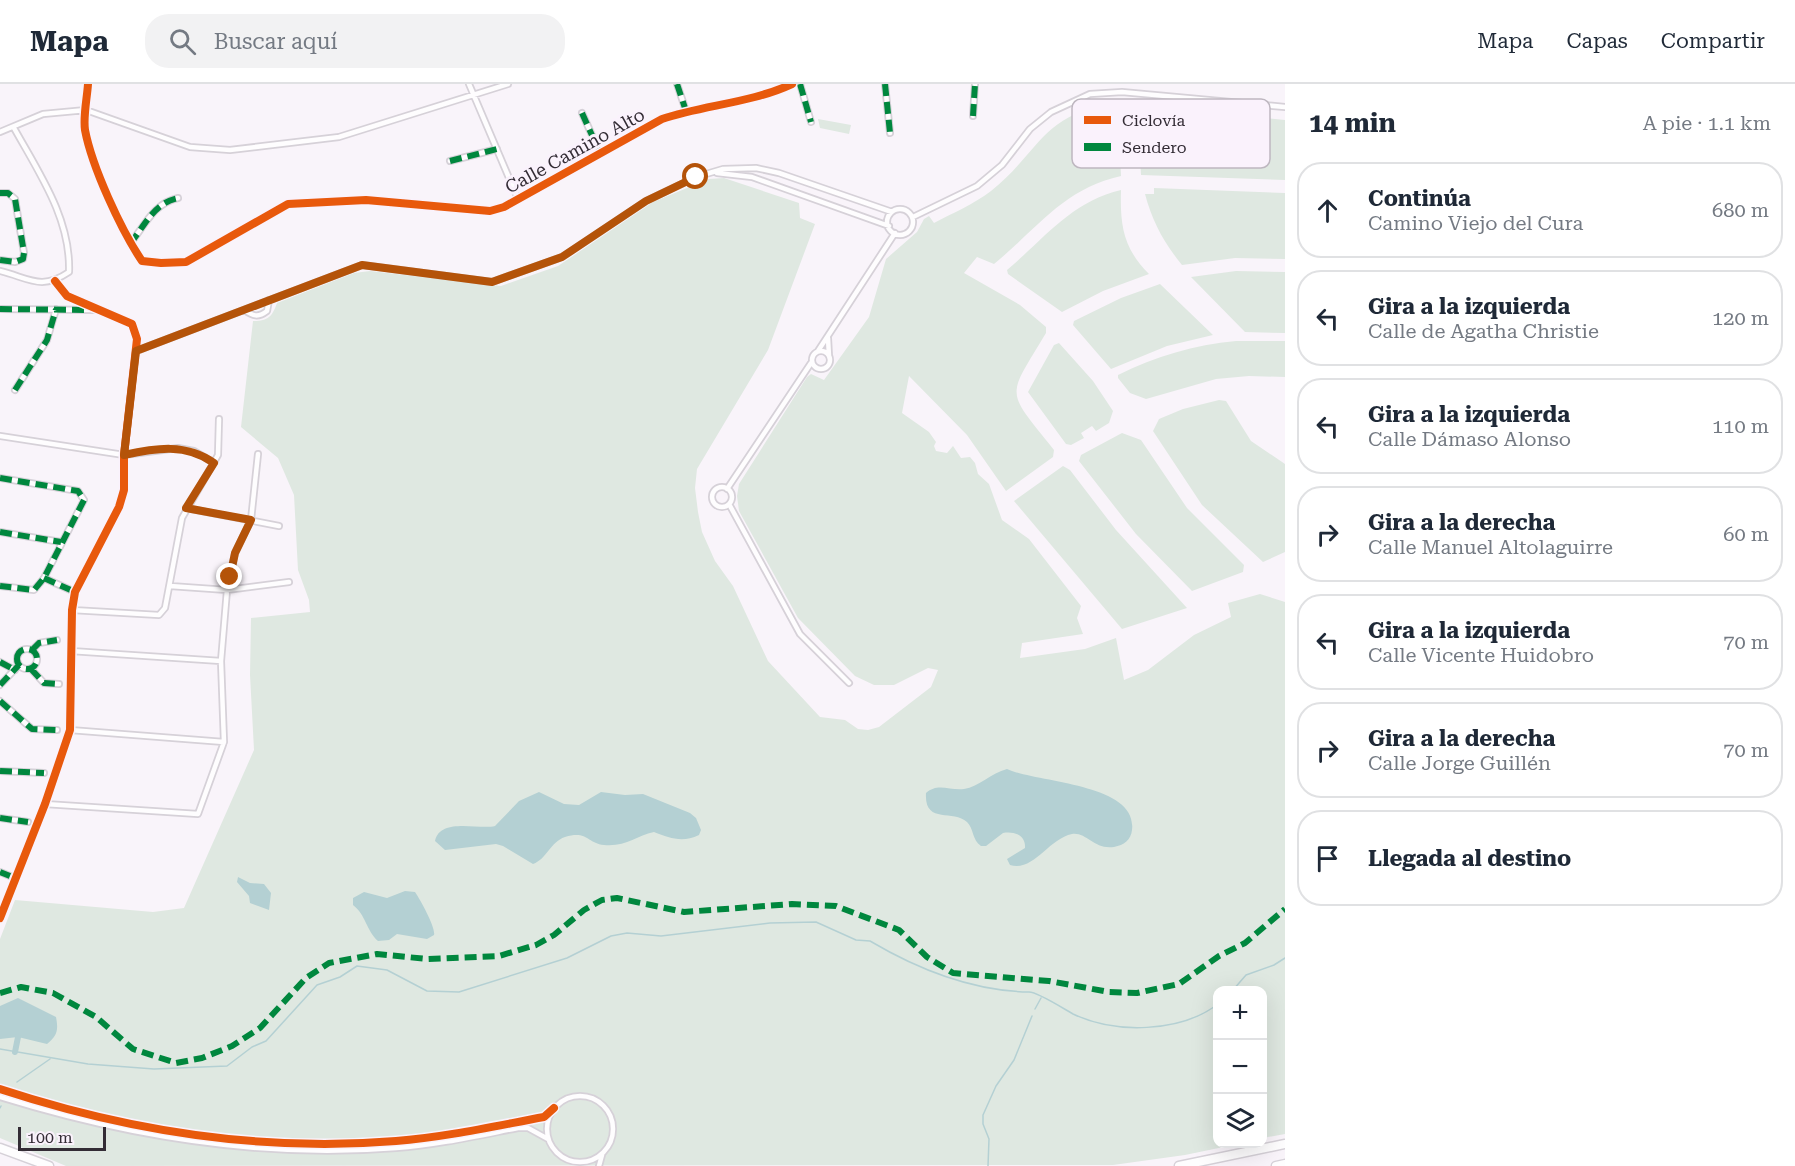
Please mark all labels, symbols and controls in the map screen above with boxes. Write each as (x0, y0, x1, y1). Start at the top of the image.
search box (145, 14, 565, 68)
text: Mapa (30, 25, 109, 58)
icon: search (166, 25, 199, 58)
text: Buscar aquí (214, 29, 338, 54)
text: Mapa (1477, 29, 1533, 53)
text: Capas (1566, 29, 1628, 53)
text: Compartir (1661, 29, 1765, 53)
legend (1072, 99, 1270, 168)
street label: Calle Camino Alto (501, 103, 648, 198)
text: 14 min (1309, 108, 1396, 138)
text: Ciclovía (1122, 111, 1185, 130)
text: A pie · 1.1 km (1643, 111, 1771, 135)
text: Sendero (1122, 138, 1187, 157)
route start (682, 163, 708, 189)
text: Continúa (1368, 186, 1471, 211)
icon: ahead (1311, 194, 1344, 227)
text: 680 m (1712, 198, 1769, 222)
text: Camino Viejo del Cura (1368, 211, 1583, 235)
text: Gira a la izquierda (1368, 294, 1570, 319)
icon: left (1311, 302, 1344, 335)
text: 120 m (1712, 306, 1769, 330)
text: Calle de Agatha Christie (1368, 319, 1599, 343)
text: Gira a la izquierda (1368, 402, 1570, 427)
icon: left (1311, 410, 1344, 443)
text: 110 m (1712, 414, 1769, 438)
text: Calle Dámaso Alonso (1368, 427, 1571, 451)
text: Gira a la derecha (1368, 510, 1555, 535)
icon: right (1311, 518, 1344, 551)
text: 60 m (1723, 522, 1769, 546)
text: Calle Manuel Altolaguirre (1368, 535, 1613, 559)
route end (216, 563, 242, 589)
text: Gira a la izquierda (1368, 618, 1570, 643)
icon: left (1311, 626, 1344, 659)
text: 70 m (1723, 630, 1769, 654)
text: Calle Vicente Huidobro (1368, 643, 1594, 667)
text: Gira a la derecha (1368, 726, 1555, 751)
icon: right (1311, 734, 1344, 767)
text: 70 m (1723, 738, 1769, 762)
text: Calle Jorge Guillén (1368, 751, 1551, 775)
icon: arrive (1311, 842, 1344, 875)
text: Llegada al destino (1368, 846, 1571, 871)
map controls (1213, 986, 1267, 1148)
button: + (1213, 986, 1267, 1040)
button: − (1213, 1040, 1267, 1094)
button: layers (1213, 1094, 1267, 1148)
scale bar (18, 1124, 106, 1152)
text: 100 m (27, 1128, 73, 1147)

